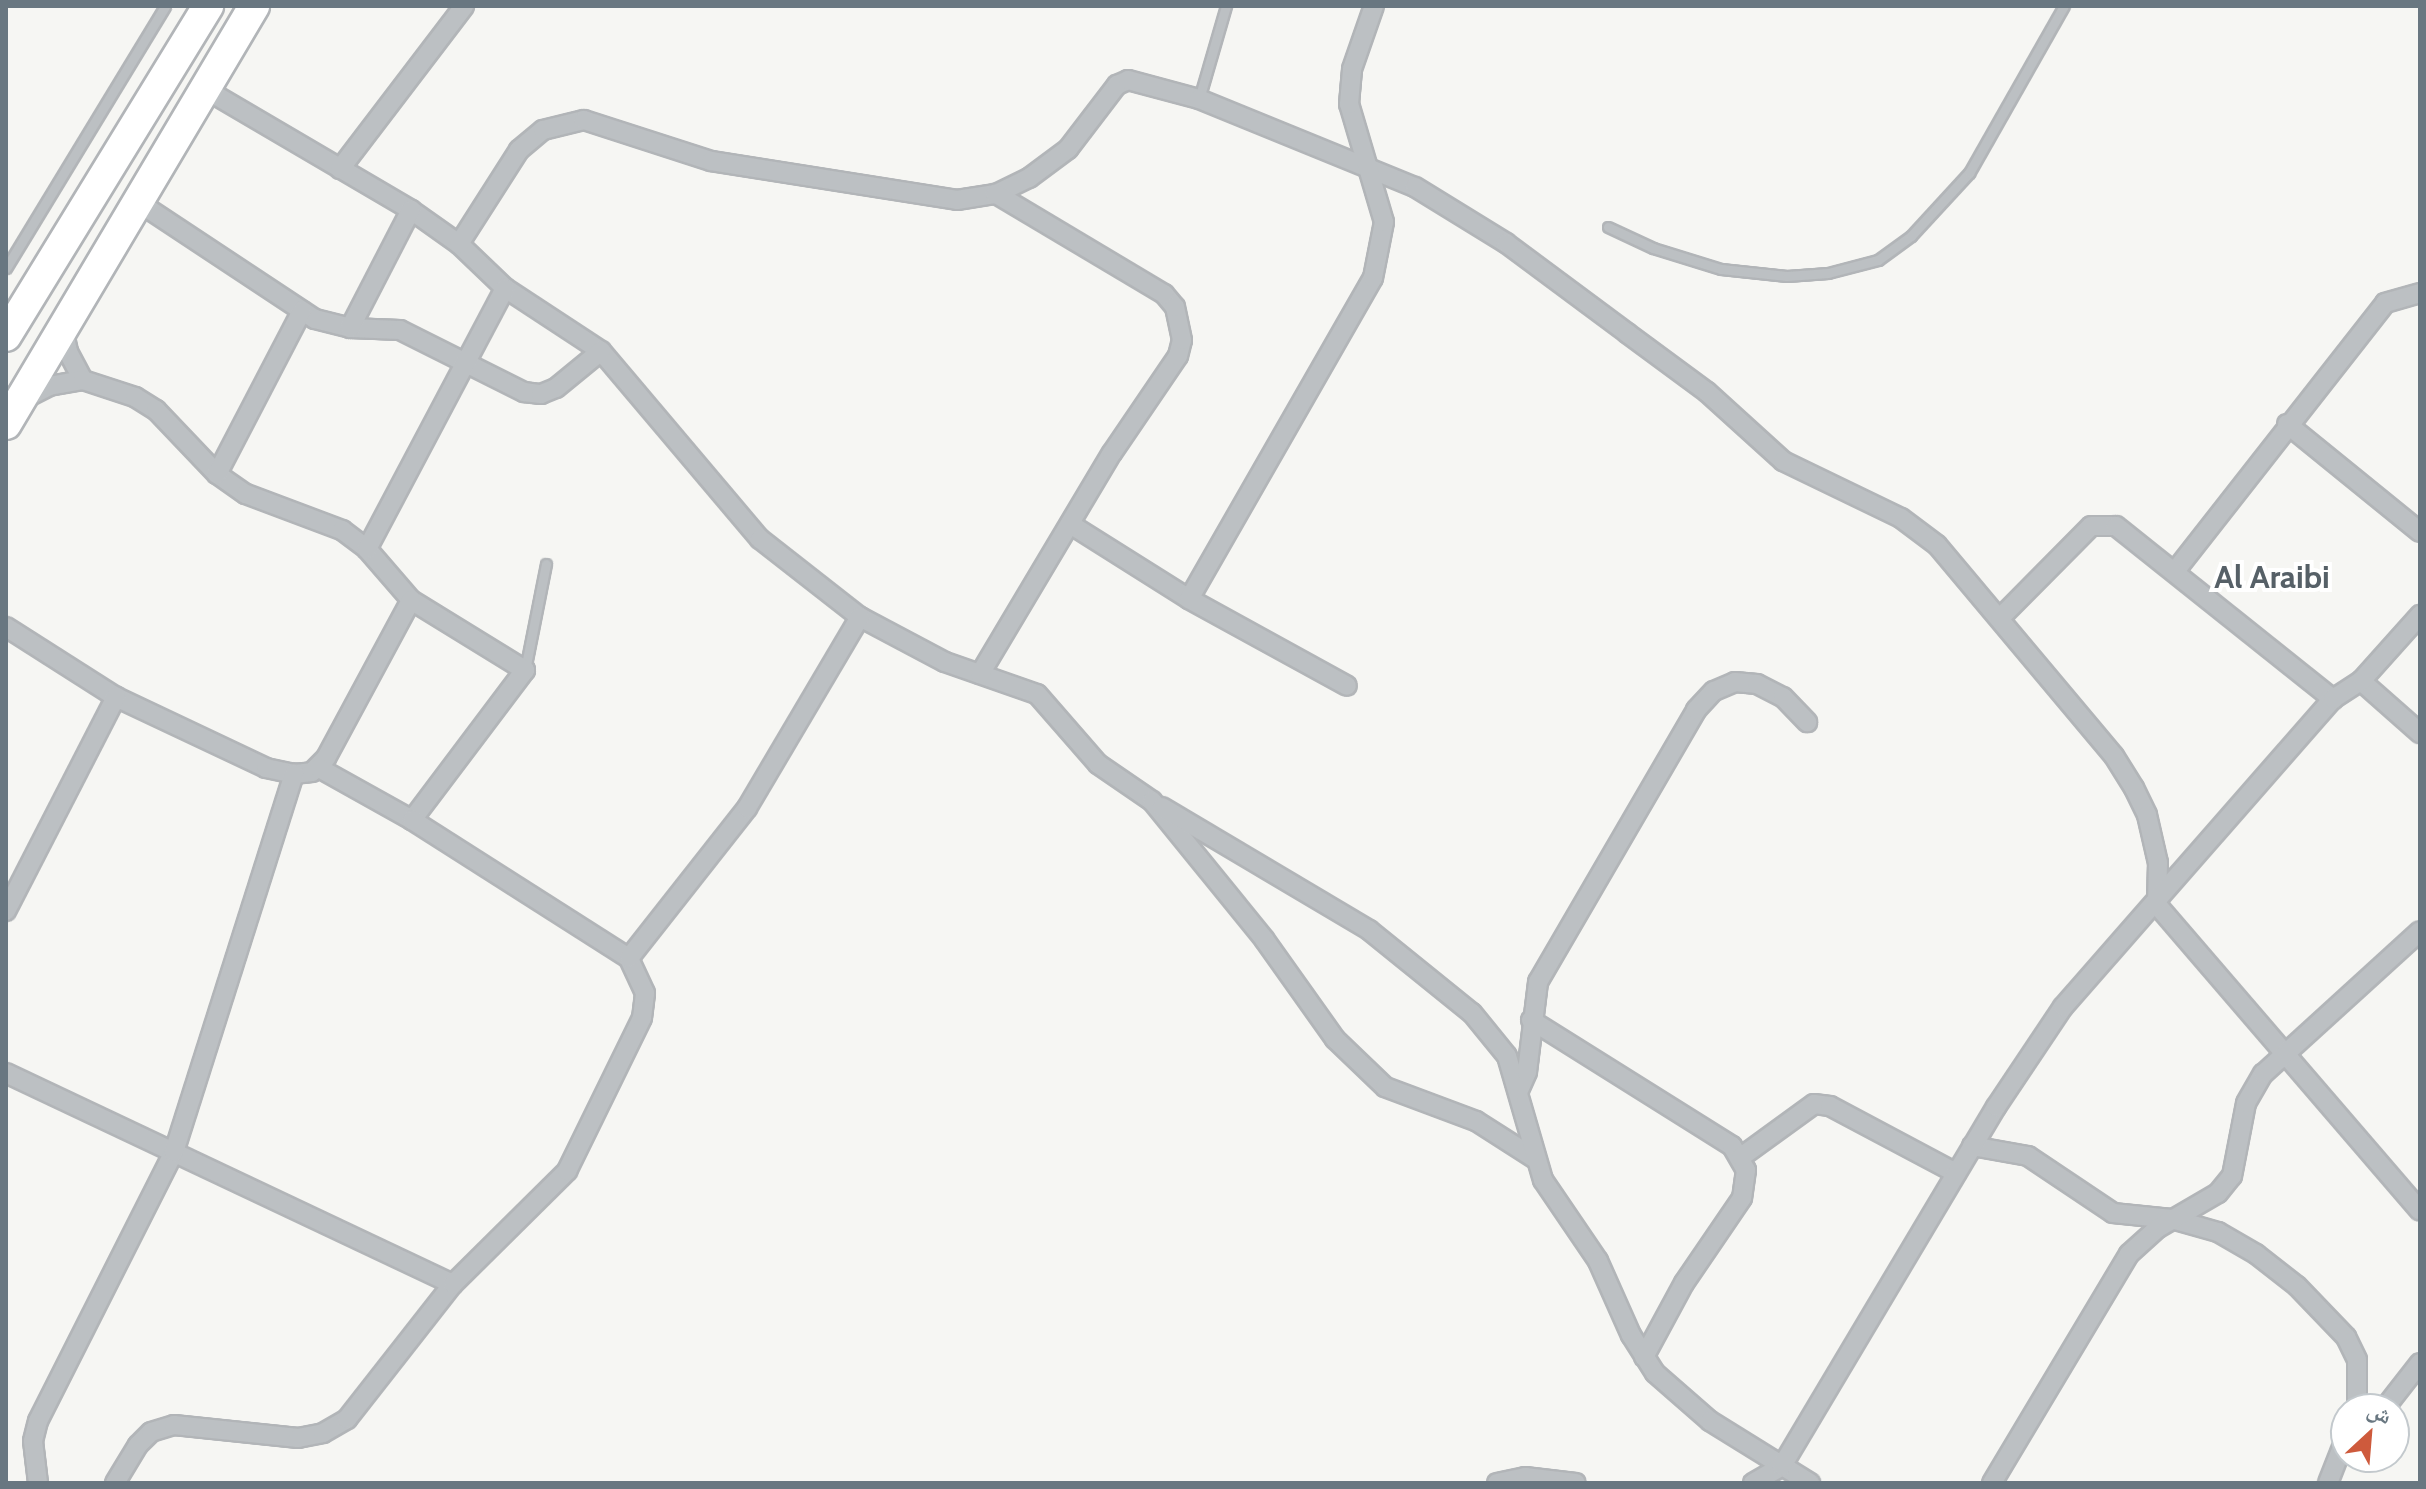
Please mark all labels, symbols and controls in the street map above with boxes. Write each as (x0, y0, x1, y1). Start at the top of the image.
district label: Al Araibi (2214, 558, 2330, 596)
north arrow (2330, 1393, 2410, 1473)
text: ش (2363, 1396, 2396, 1430)

